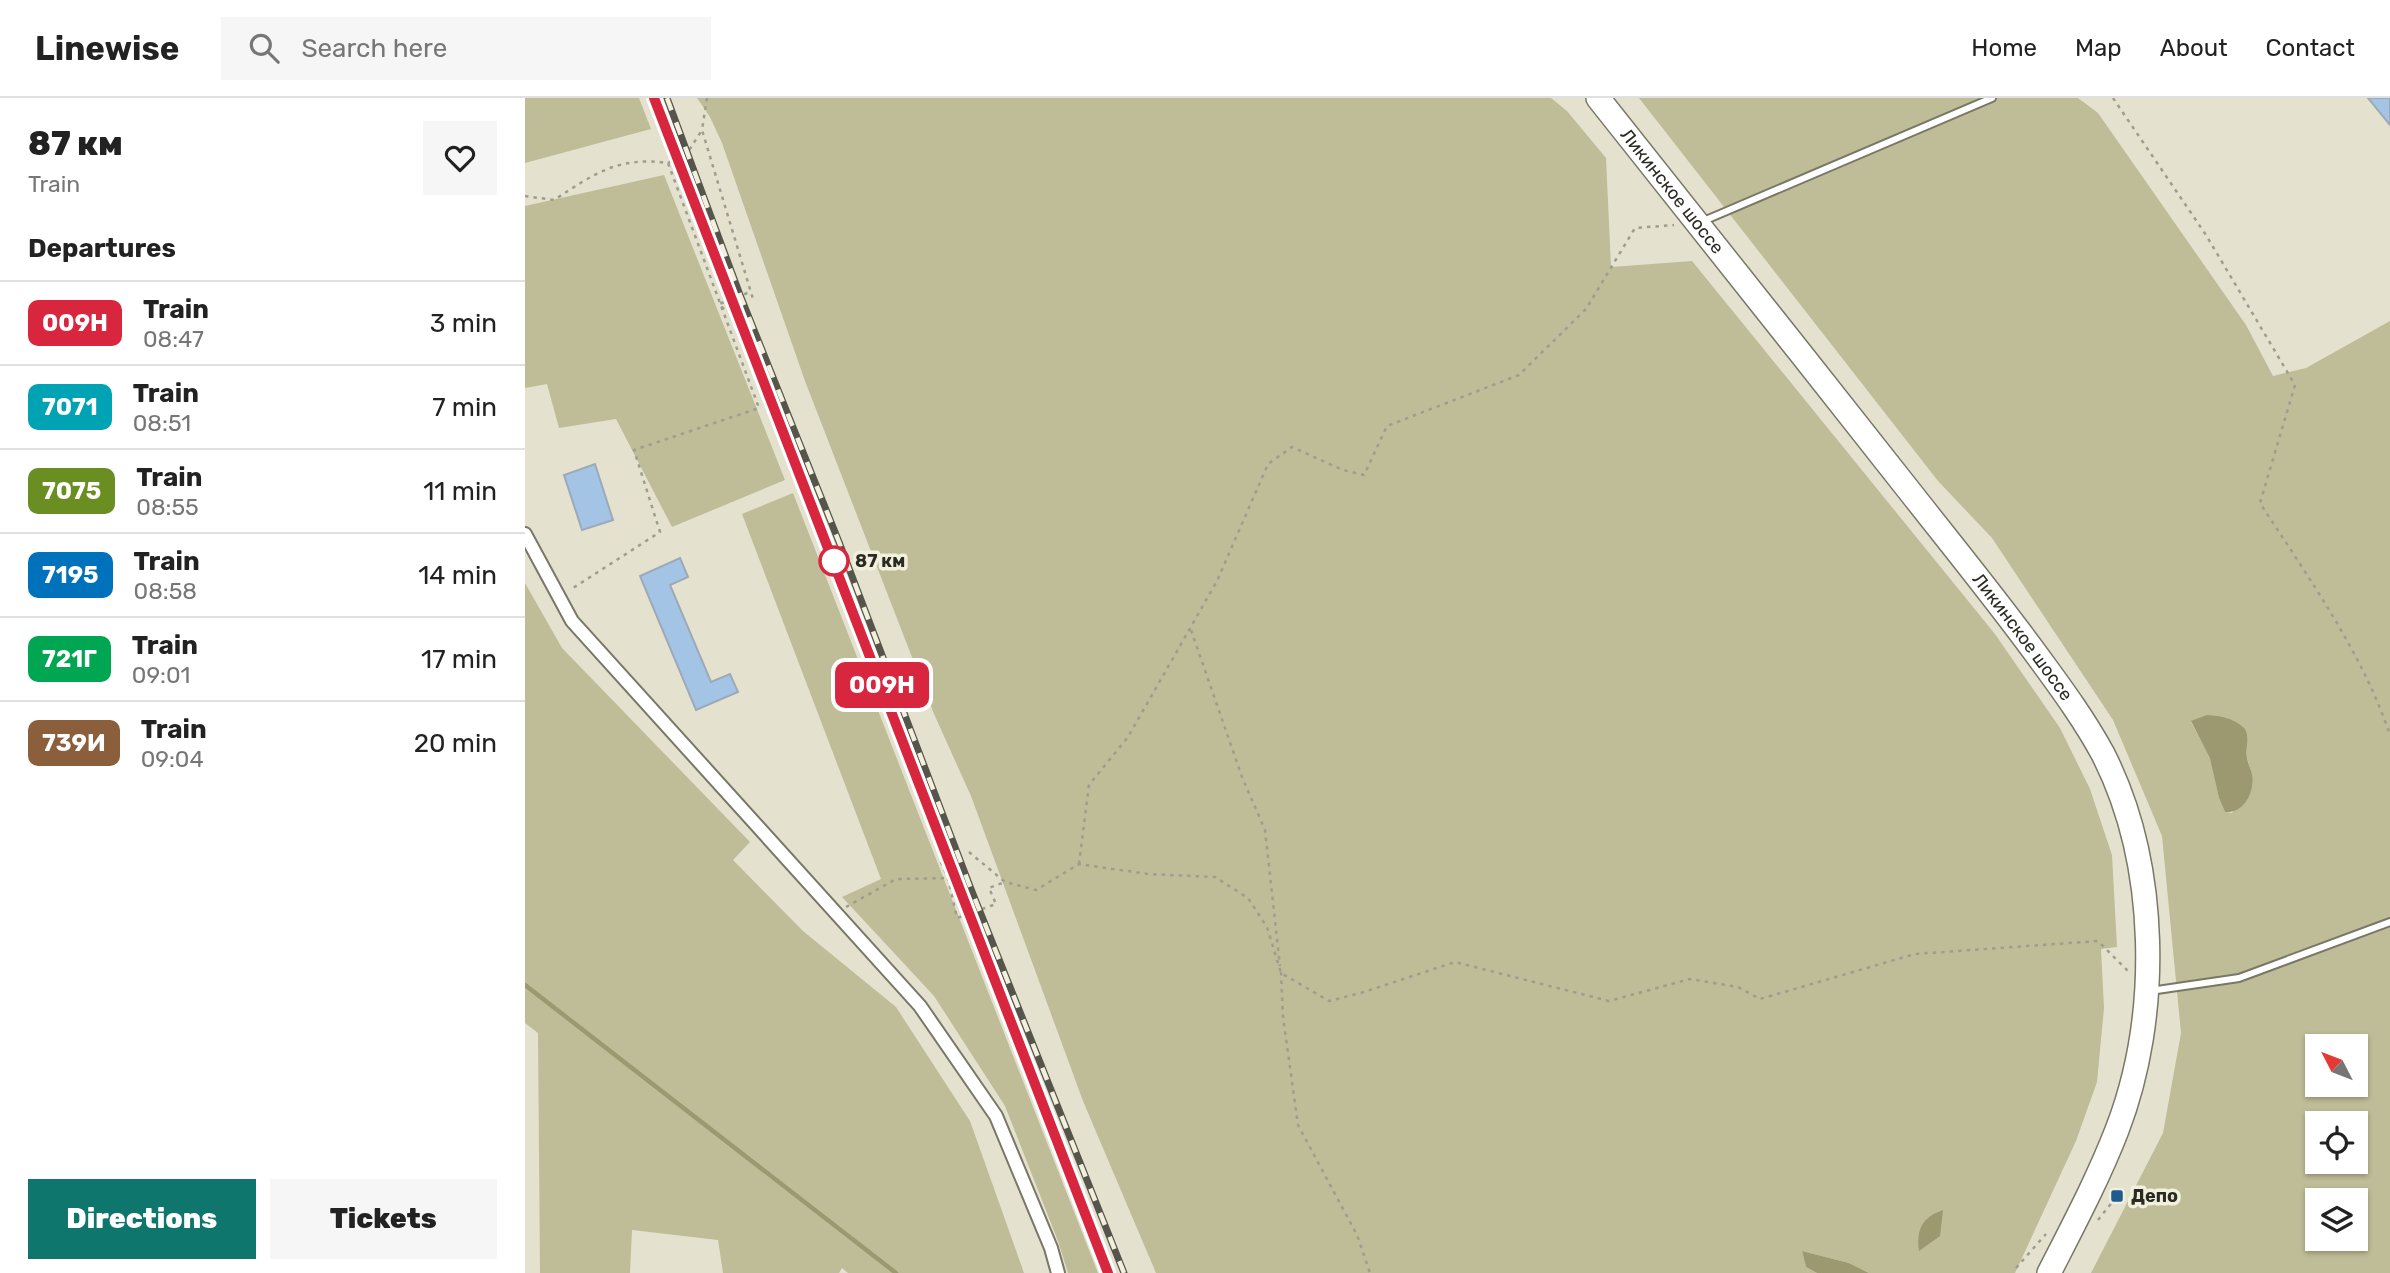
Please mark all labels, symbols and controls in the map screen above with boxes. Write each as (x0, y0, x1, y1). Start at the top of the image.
search box (221, 17, 711, 80)
text: Linewise (35, 29, 179, 68)
icon: search (245, 29, 283, 67)
text: Search here (301, 33, 447, 64)
text: Home (1971, 34, 2037, 62)
text: Map (2075, 34, 2122, 62)
text: About (2160, 34, 2228, 62)
text: Contact (2266, 34, 2355, 62)
button: heart (423, 121, 497, 195)
text: 87 км (28, 124, 123, 163)
street label: Ликинское шоссе (1616, 124, 1729, 258)
text: Train (28, 170, 80, 198)
text: Departures (28, 233, 176, 264)
text: Train (143, 294, 209, 325)
text: 3 min (430, 308, 497, 339)
text: 009Н (42, 309, 108, 337)
text: 08:47 (143, 325, 204, 353)
text: Train (133, 378, 199, 409)
text: 7 min (432, 392, 497, 423)
text: 7071 (42, 393, 98, 421)
text: 08:51 (133, 409, 191, 437)
text: Train (136, 462, 202, 493)
text: 11 min (423, 476, 497, 507)
text: 7075 (42, 477, 101, 505)
text: 08:55 (136, 493, 199, 521)
text: Train (134, 546, 200, 577)
marker: 87 км (819, 546, 849, 576)
place label: 87 км (855, 550, 905, 572)
text: 14 min (418, 560, 497, 591)
text: 7195 (42, 561, 99, 589)
street label: Ликинское шоссе (1968, 569, 2077, 705)
text: 08:58 (134, 577, 197, 605)
text: Train (132, 630, 198, 661)
text: 17 min (421, 644, 497, 675)
text: 721Г (42, 645, 97, 673)
text: 09:01 (132, 661, 190, 689)
line badge: 009Н (833, 662, 931, 708)
text: 009Н (849, 671, 915, 699)
text: Train (141, 714, 207, 745)
text: 20 min (414, 728, 497, 759)
text: 739И (42, 729, 106, 757)
text: 09:04 (141, 745, 204, 773)
north arrow (2305, 1034, 2368, 1097)
map controls (2305, 1034, 2368, 1251)
button: locate (2305, 1111, 2368, 1174)
button: Directions (28, 1179, 256, 1259)
button: Tickets (270, 1179, 497, 1259)
place label: Депо (2131, 1185, 2178, 1207)
marker: Депо (2109, 1188, 2125, 1204)
button: layers (2305, 1188, 2368, 1251)

